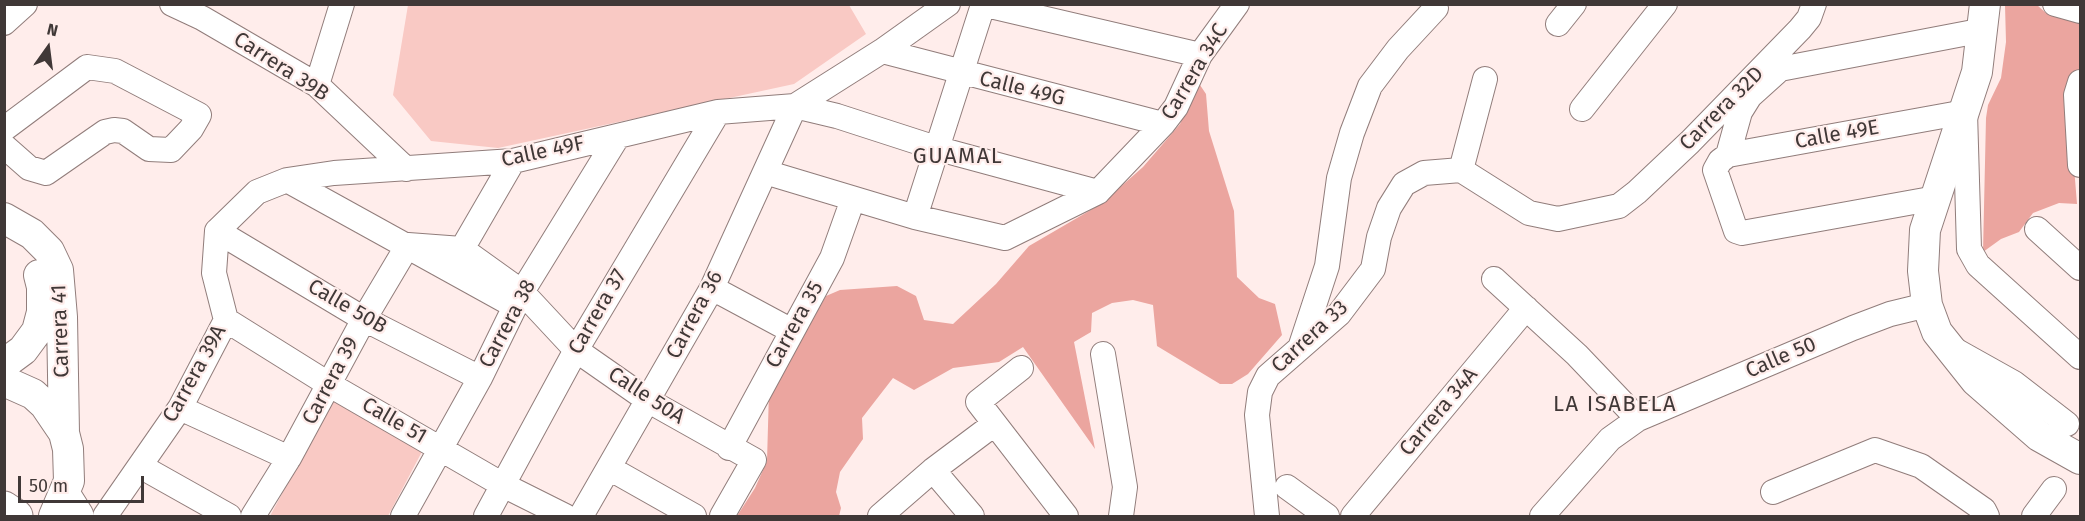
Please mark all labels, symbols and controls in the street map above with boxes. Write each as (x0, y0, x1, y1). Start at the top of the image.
north arrow (18, 18, 78, 78)
street label: Carrera 34C (1156, 19, 1234, 125)
text: N (45, 20, 60, 41)
street label: Carrera 39B (229, 27, 333, 107)
street label: Carrera 32D (1675, 62, 1769, 156)
street label: Calle 49G (977, 66, 1067, 112)
street label: Calle 49E (1793, 115, 1881, 155)
street label: Calle 49F (499, 131, 587, 173)
district label: GUAMAL (913, 144, 1003, 170)
street label: Carrera 37 (564, 265, 632, 359)
street label: Carrera 36 (661, 267, 729, 363)
street label: Calle 50B (303, 274, 391, 340)
street label: Carrera 38 (474, 276, 542, 372)
street label: Carrera 35 (761, 277, 829, 373)
street label: Carrera 41 (47, 284, 75, 378)
street label: Carrera 33 (1267, 295, 1353, 379)
street label: Carrera 39A (158, 321, 232, 427)
street label: Calle 50 (1742, 332, 1820, 384)
street label: Carrera 39 (297, 333, 365, 429)
street label: Calle 50A (603, 362, 689, 430)
street label: Carrera 34A (1395, 363, 1483, 461)
street label: Calle 51 (357, 392, 431, 450)
district label: LA ISABELA (1553, 392, 1677, 418)
scale bar (21, 464, 147, 502)
text: 50 m (29, 475, 68, 497)

